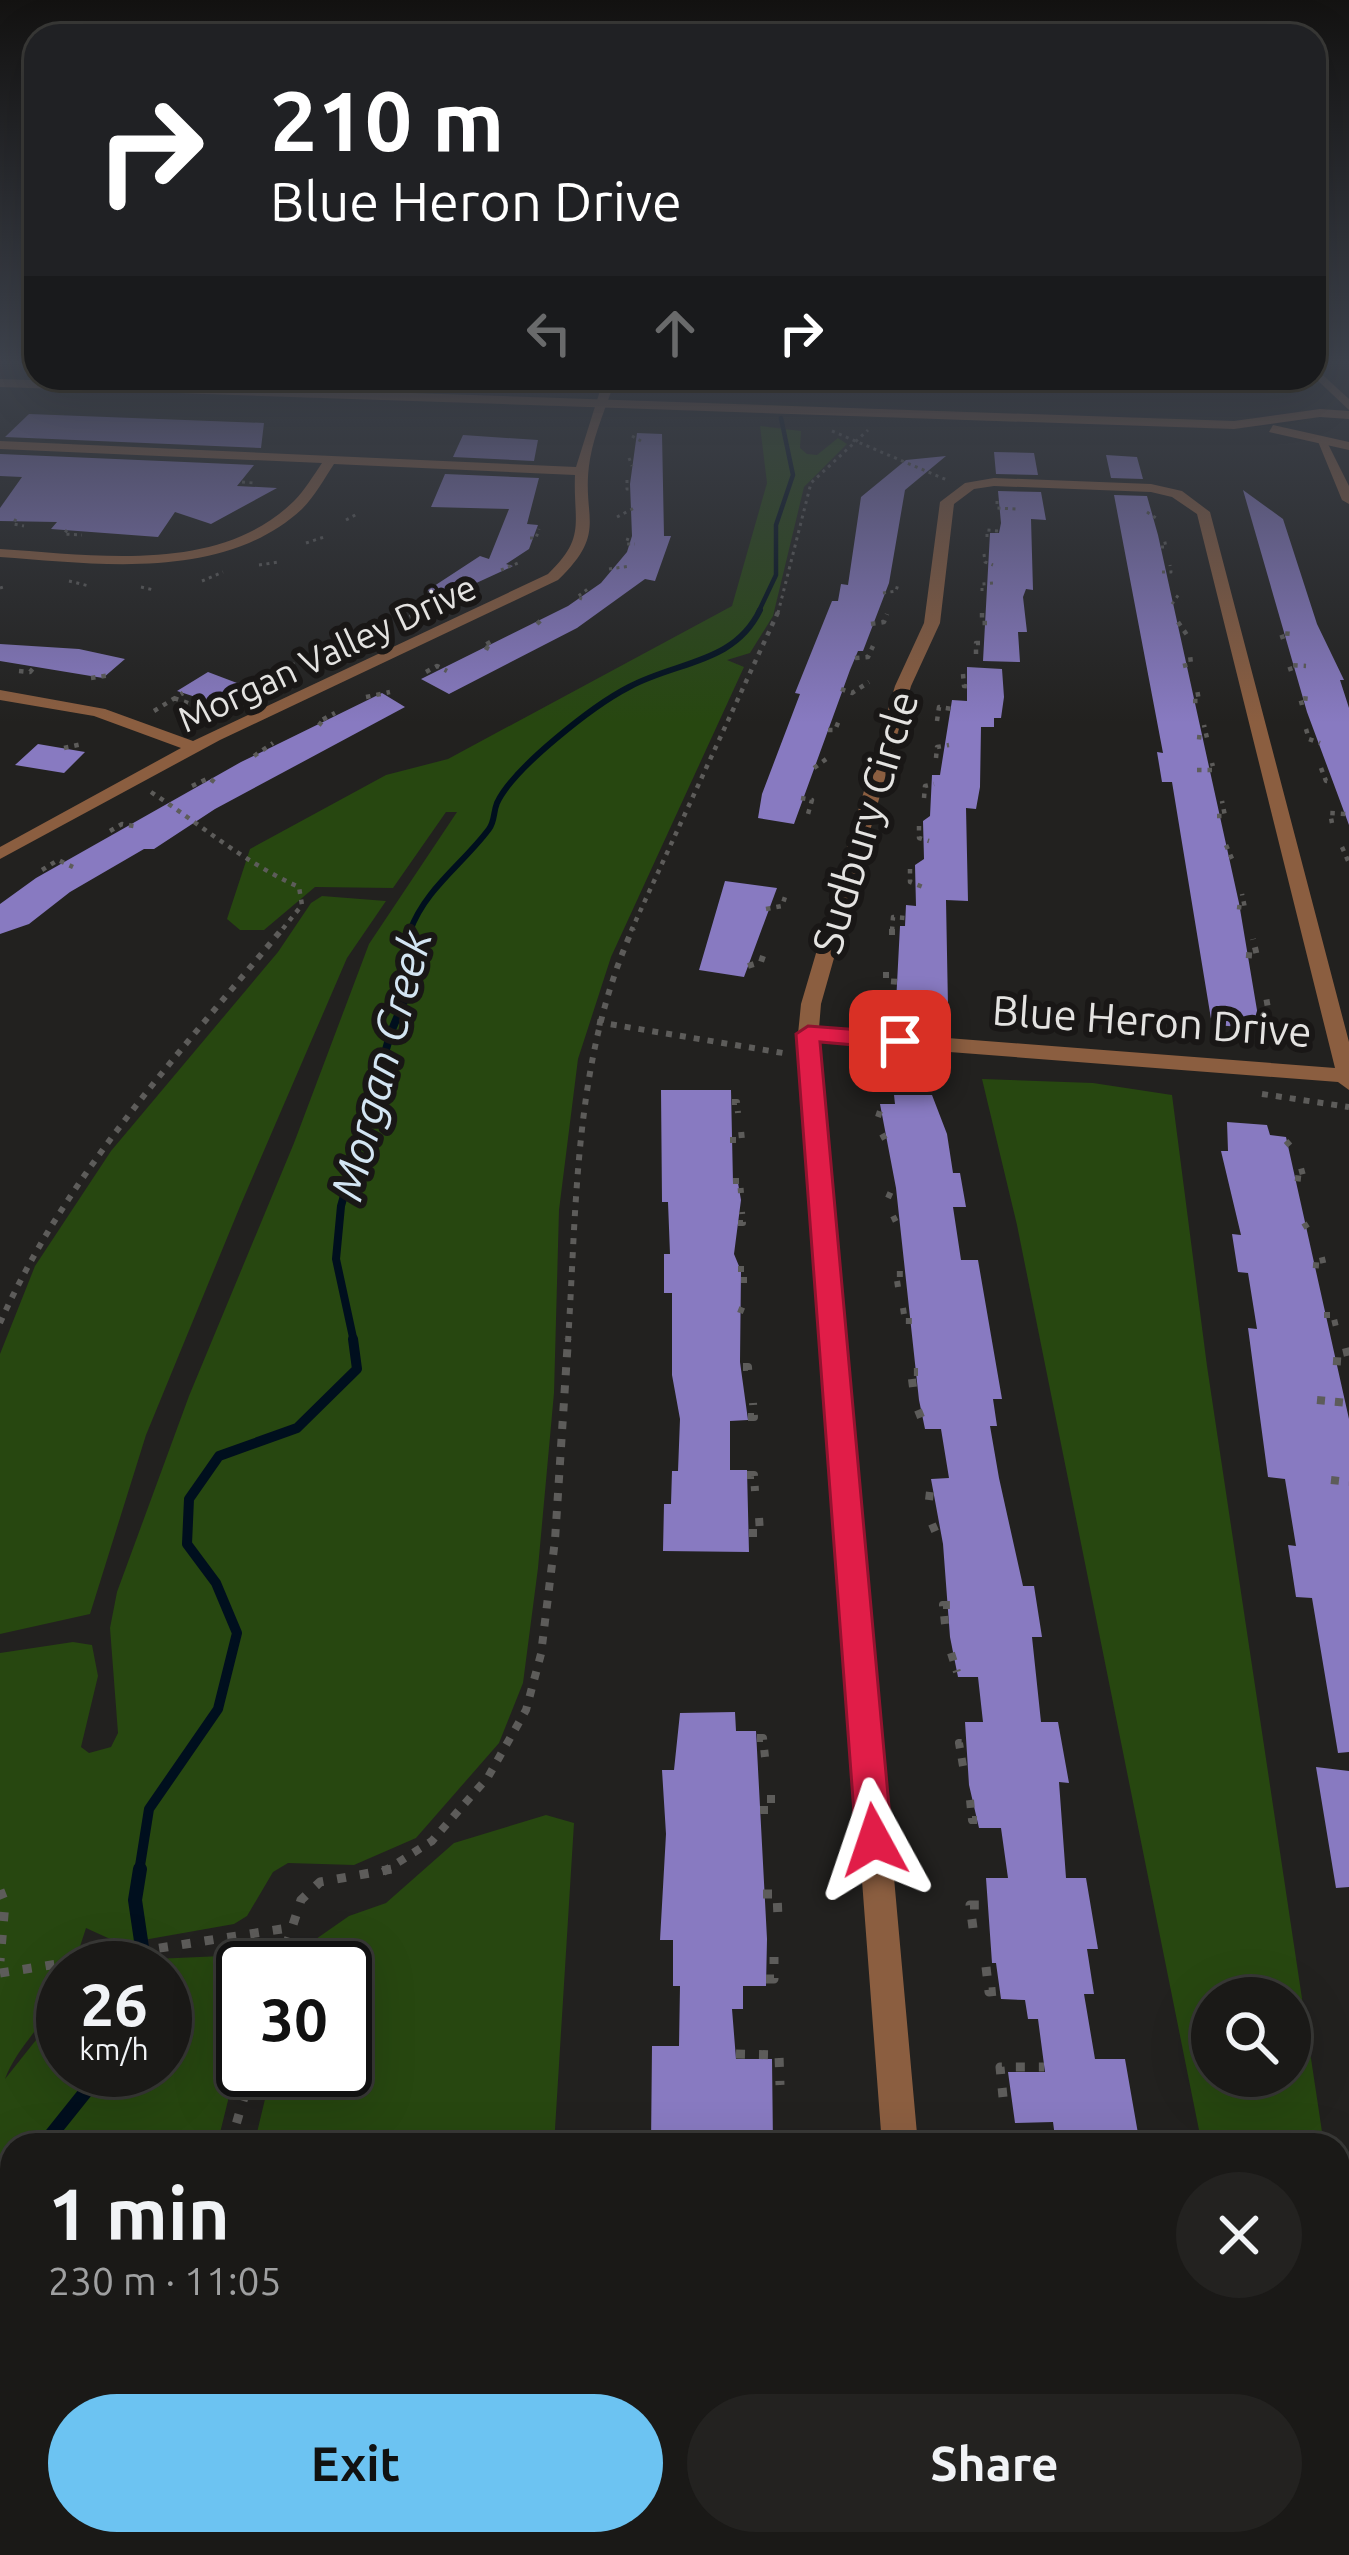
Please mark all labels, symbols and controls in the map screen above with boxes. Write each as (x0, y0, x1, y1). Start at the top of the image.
icon: right (72, 72, 228, 228)
text: 210 m (270, 73, 504, 167)
text: Blue Heron Drive (270, 171, 682, 231)
icon: left (516, 300, 582, 366)
icon: ahead (642, 300, 708, 366)
icon: right (768, 300, 834, 366)
street label: Morgan Valley Drive (171, 565, 482, 740)
street label: Sudbury Circle (802, 685, 927, 958)
water label: Morgan Creek (320, 924, 441, 1205)
street label: Blue Heron Drive (991, 986, 1313, 1055)
pin (849, 990, 951, 1092)
icon: arrive (867, 1008, 933, 1074)
position arrow (811, 1777, 937, 1903)
speed limit sign: 30 (216, 1941, 372, 2097)
text: 26 (80, 1970, 148, 2037)
map controls (1191, 1977, 1311, 2097)
button: search (1191, 1977, 1311, 2097)
text: km/h (79, 2032, 149, 2066)
button: close (1176, 2172, 1302, 2298)
text: 1 min (48, 2173, 230, 2254)
text: 230 m · 11:05 (48, 2259, 282, 2302)
button: Exit (48, 2394, 663, 2532)
button: Share (687, 2394, 1302, 2532)

